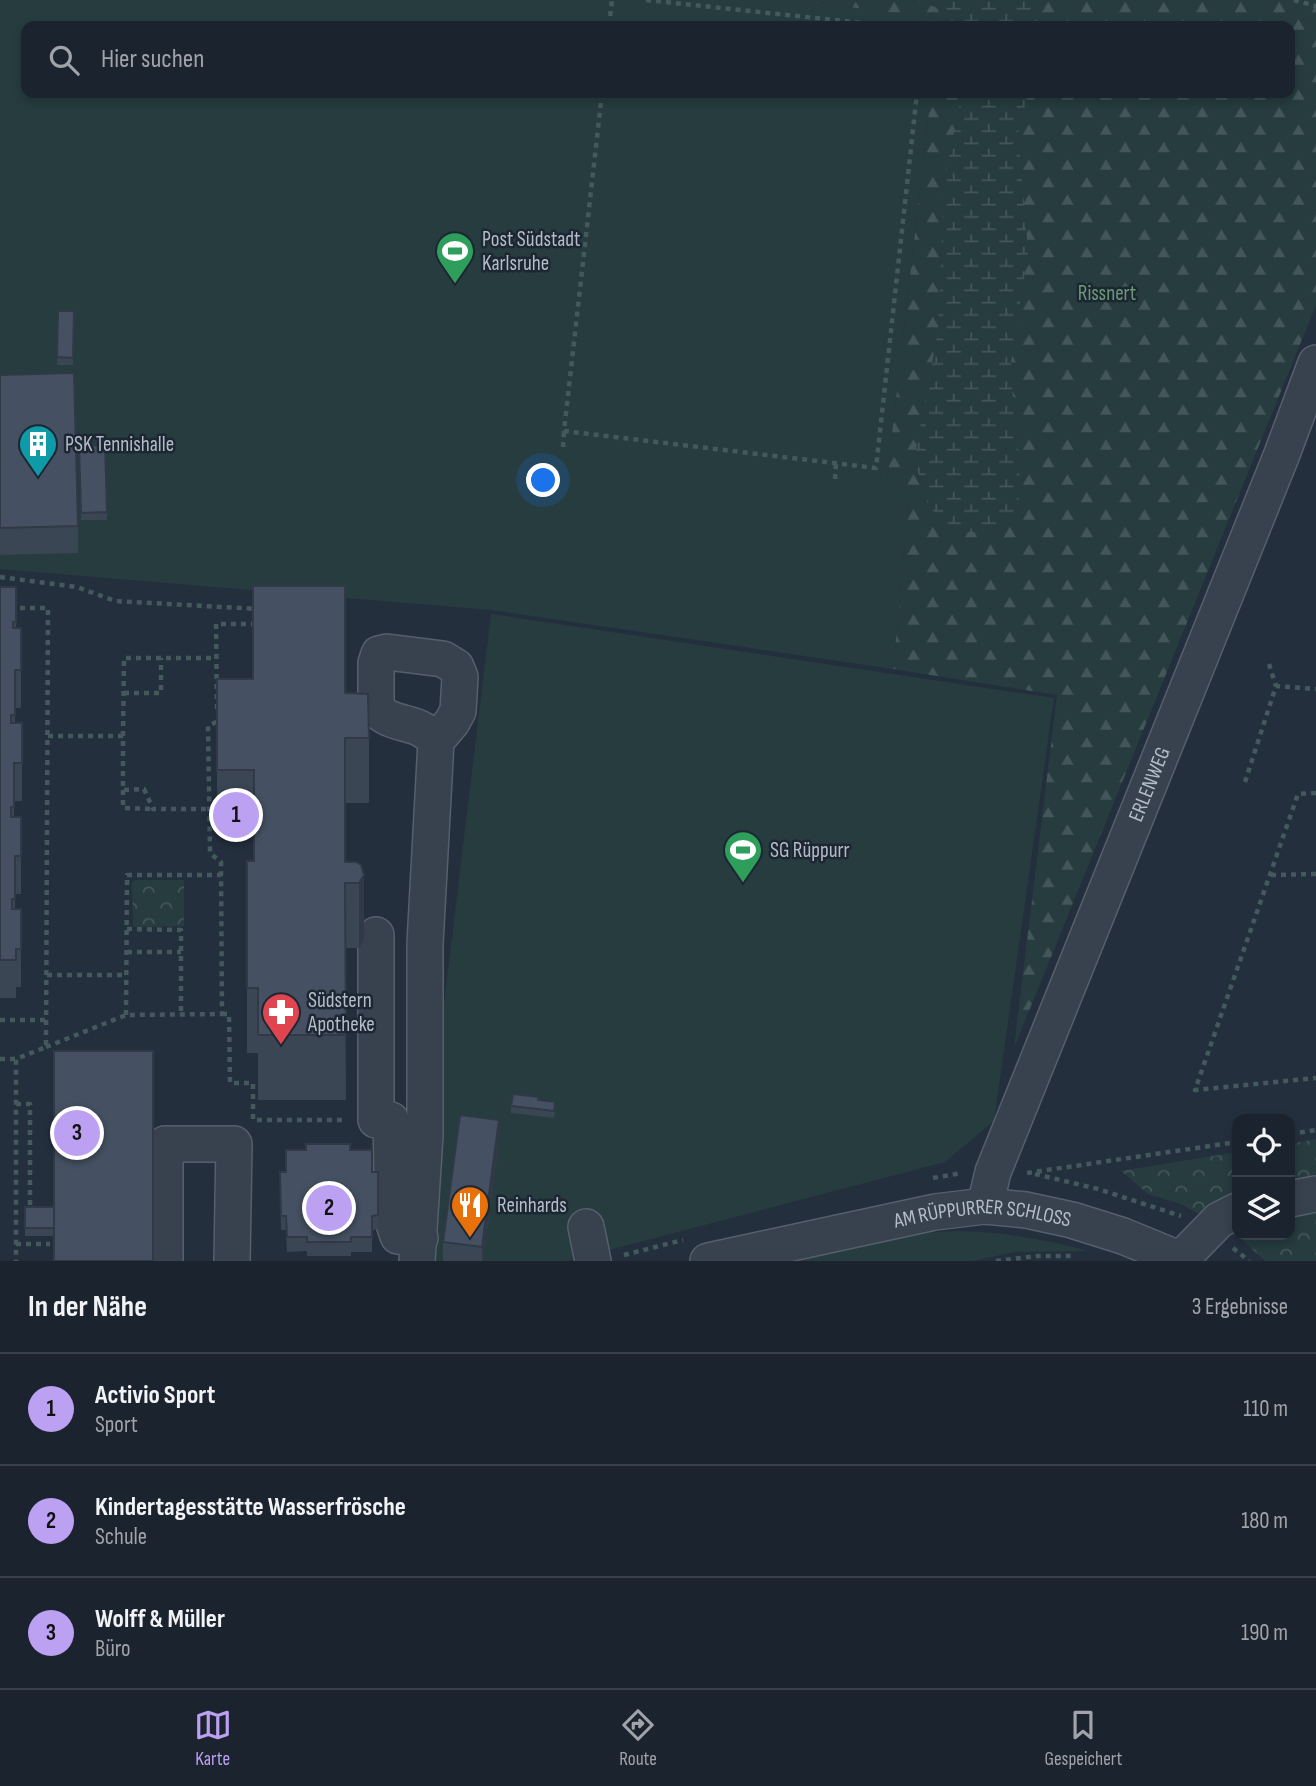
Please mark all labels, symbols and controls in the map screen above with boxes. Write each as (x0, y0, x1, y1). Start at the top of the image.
search box (21, 21, 1295, 98)
icon: search (45, 41, 83, 79)
text: Hier suchen (101, 44, 204, 75)
place label: Post Südstadt Karlsruhe (482, 227, 580, 276)
sports icon: Post Südstadt Karlsruhe (434, 230, 476, 285)
park label: Rissnert (1078, 281, 1136, 306)
building icon: PSK Tennishalle (17, 423, 59, 478)
place label: PSK Tennishalle (65, 432, 174, 457)
your location (526, 463, 560, 497)
street label: ERLENWEG (1123, 743, 1176, 825)
pin: 1 (213, 789, 259, 841)
sports icon: SG Rüppurr (722, 829, 764, 884)
place label: SG Rüppurr (770, 838, 850, 863)
place label: Südstern Apotheke (307, 988, 375, 1037)
pharmacy icon: Südstern Apotheke (260, 991, 302, 1046)
pin: 3 (54, 1107, 100, 1159)
map controls (1232, 1114, 1295, 1240)
button: locate (1232, 1114, 1295, 1177)
button: layers (1232, 1177, 1295, 1240)
pin: 2 (306, 1182, 352, 1234)
restaurant icon: Reinhards (449, 1184, 491, 1239)
place label: Reinhards (497, 1193, 567, 1218)
street label: AM RÜPPURRER SCHLOSS (891, 1194, 1073, 1234)
text: In der Nähe (28, 1289, 147, 1325)
text: 3 Ergebnisse (1192, 1293, 1288, 1321)
text: Activio Sport (95, 1380, 215, 1411)
text: 1 (46, 1395, 56, 1423)
text: 110 m (1243, 1395, 1288, 1423)
text: Sport (95, 1411, 138, 1439)
text: Kindertagesstätte Wasserfrösche (95, 1492, 406, 1523)
text: 2 (46, 1507, 56, 1535)
text: 180 m (1241, 1507, 1288, 1535)
text: Schule (95, 1523, 147, 1551)
text: Wolff & Müller (95, 1604, 225, 1635)
text: 3 (46, 1619, 56, 1647)
text: 190 m (1241, 1619, 1288, 1647)
text: Büro (95, 1635, 131, 1663)
tab: Karte (194, 1706, 232, 1771)
tab: Route (619, 1706, 657, 1771)
tab: Gespeichert (1044, 1706, 1122, 1771)

